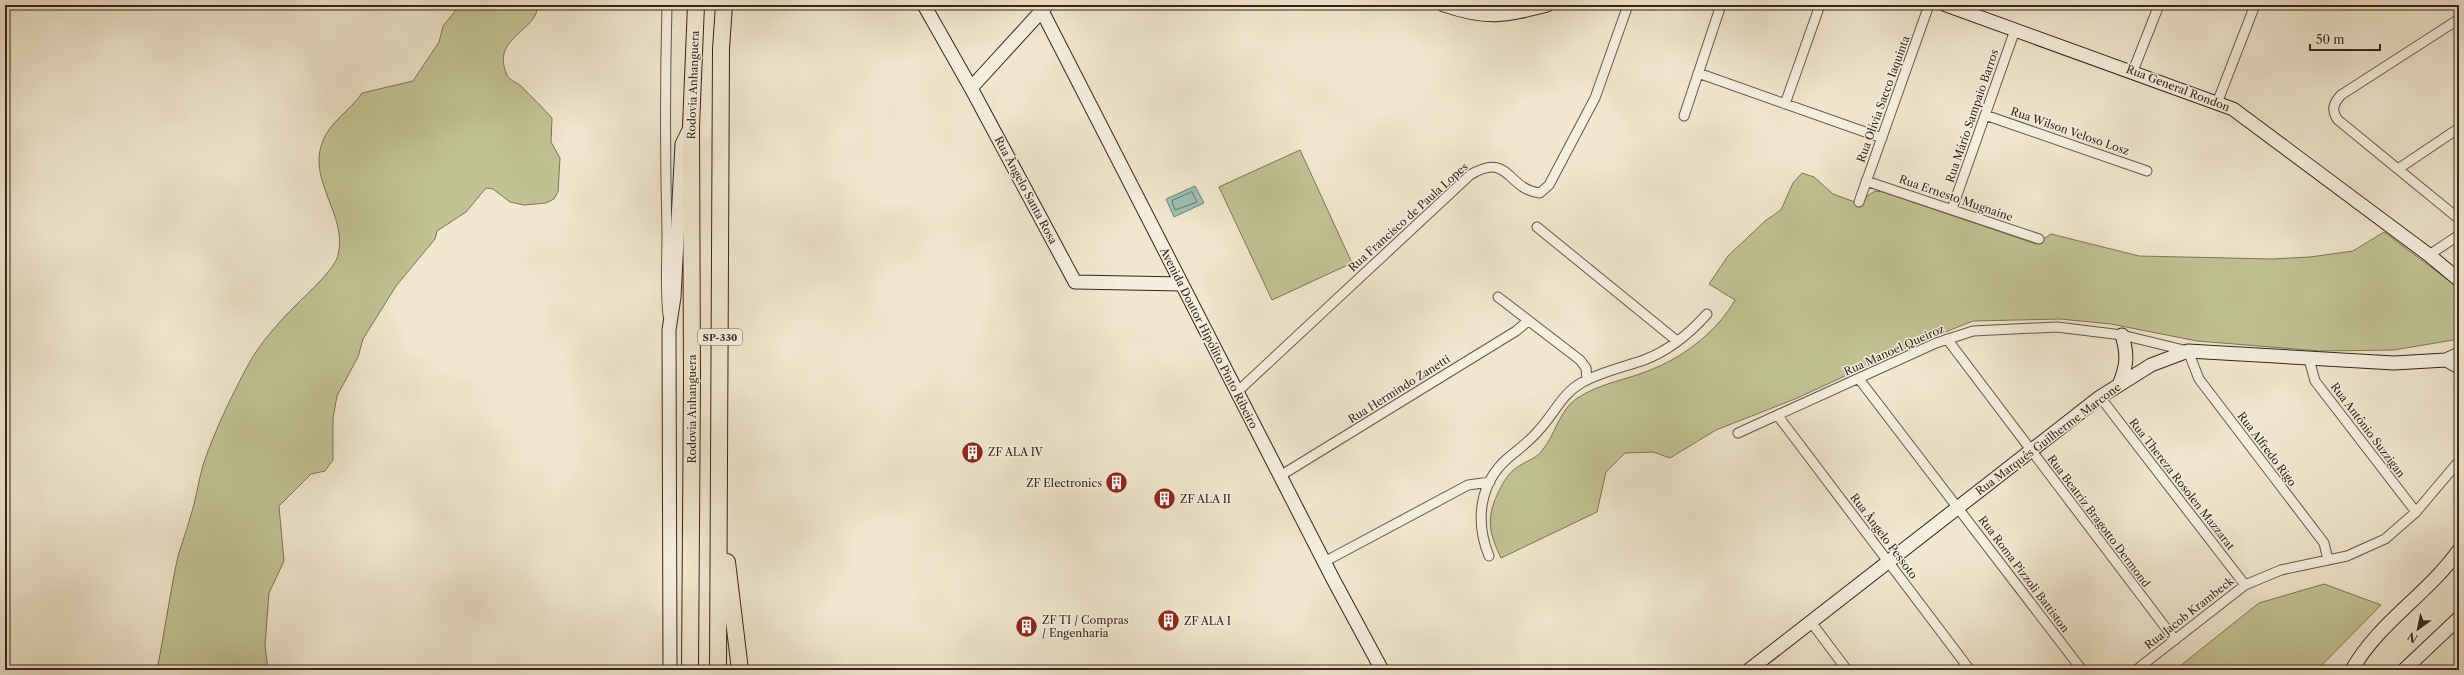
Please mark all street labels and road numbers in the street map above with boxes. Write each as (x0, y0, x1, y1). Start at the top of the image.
street label: Rodovia Anhanguera (684, 30, 702, 140)
street label: Rua Olívia Sacco Iaquinta (1854, 34, 1912, 164)
street label: Rua Mário Sampaio Barros (1943, 47, 2002, 185)
street label: Rua General Rondon (2124, 62, 2232, 114)
street label: Rua Wilson Veloso Losz (2009, 104, 2131, 158)
street label: Rua Ângelo Santa Rosa (992, 134, 1060, 246)
street label: Rua Francisco de Paula Lopes (1345, 159, 1471, 274)
street label: Rua Ernesto Mugnaine (1897, 172, 2015, 224)
street label: Avenida Doutor Hipólito Pinto Ribeiro (1157, 244, 1261, 431)
street label: Rua Manoel Queiroz (1842, 321, 1947, 378)
road number: SP-330 (698, 329, 742, 345)
street label: Rua Hermindo Zanetti (1345, 352, 1453, 426)
street label: Rodovia Anhanguera (685, 354, 699, 464)
street label: Rua Marquês Guilherme Marcone (1973, 380, 2123, 498)
street label: Rua Antônio Suzzigan (2328, 380, 2408, 480)
street label: Rua Alfredo Rigo (2235, 409, 2300, 489)
street label: Rua Thereza Rosolen Mazzarat (2126, 415, 2238, 553)
street label: Rua Beatriz Bragotto Dermond (2045, 452, 2153, 590)
street label: Rua Ângelo Pessoto (1847, 491, 1921, 582)
street label: Rua Roma Pizzoli Battiston (1976, 513, 2072, 635)
street label: Rua Jacob Krambeck (2142, 573, 2237, 652)

